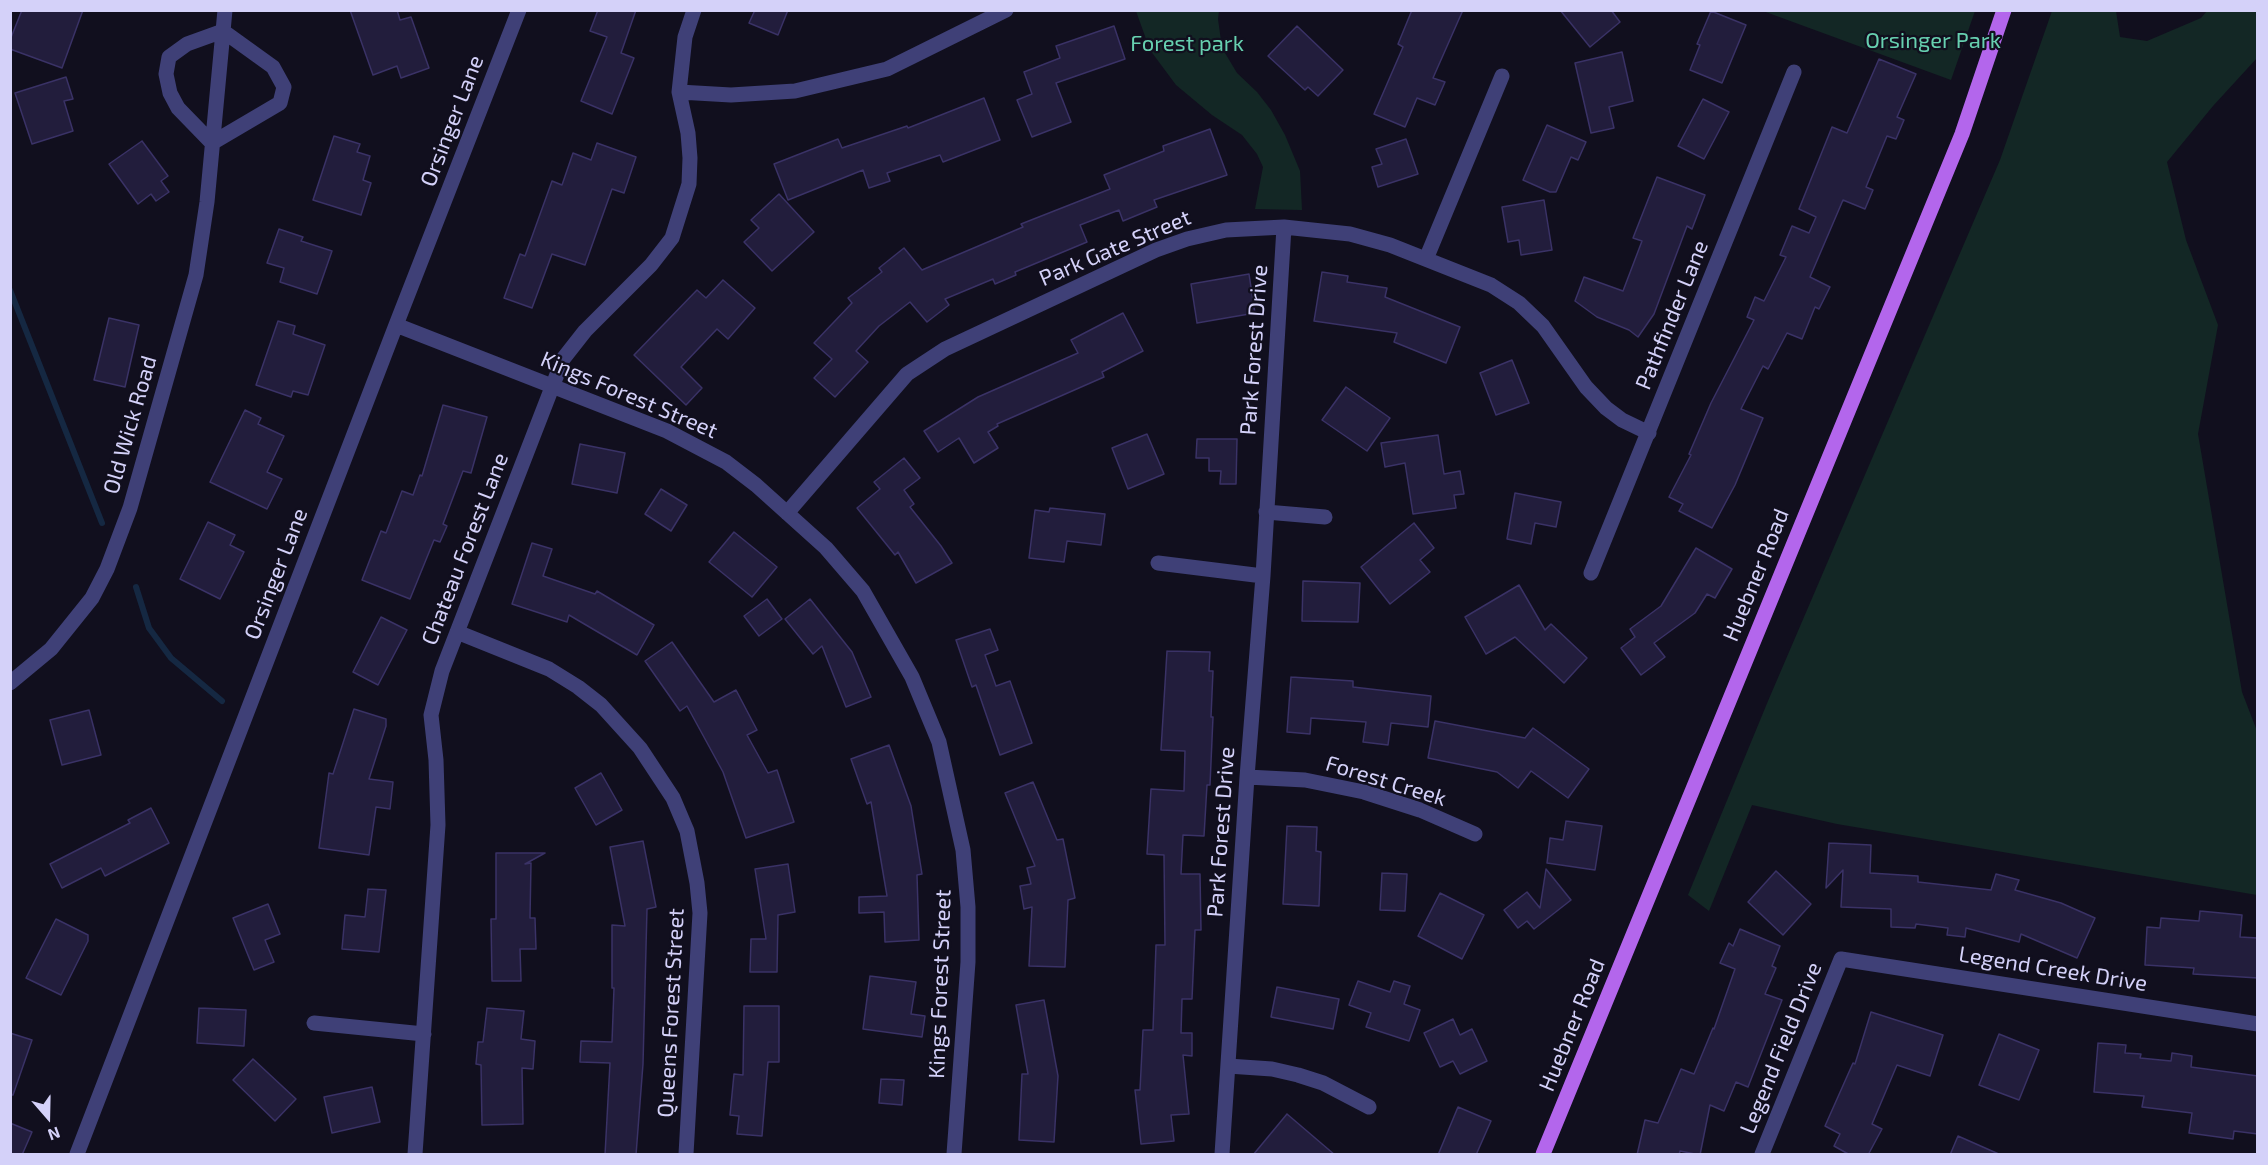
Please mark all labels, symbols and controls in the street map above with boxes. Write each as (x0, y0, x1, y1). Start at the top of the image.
park label: Orsinger Park (1865, 28, 2001, 54)
park label: Forest park (1130, 31, 1244, 57)
street label: Orsinger Lane (415, 52, 489, 190)
street label: Park Gate Street (1035, 204, 1195, 292)
street label: Pathfinder Lane (1630, 237, 1714, 393)
street label: Park Forest Drive (1235, 264, 1273, 436)
street label: Kings Forest Street (537, 346, 721, 444)
street label: Old Wick Road (98, 353, 162, 497)
street label: Chateau Forest Lane (416, 449, 514, 649)
street label: Orsinger Lane (239, 505, 313, 643)
street label: Huebner Road (1717, 505, 1795, 645)
street label: Park Forest Drive (1202, 746, 1240, 918)
street label: Forest Creek (1323, 750, 1449, 812)
street label: Kings Forest Street (924, 889, 956, 1079)
street label: Queens Forest Street (652, 908, 690, 1118)
street label: Legend Creek Drive (1957, 941, 2149, 997)
street label: Huebner Road (1533, 955, 1611, 1095)
street label: Legend Field Drive (1735, 958, 1827, 1138)
north arrow (18, 1087, 78, 1147)
text: N (46, 1123, 63, 1145)

